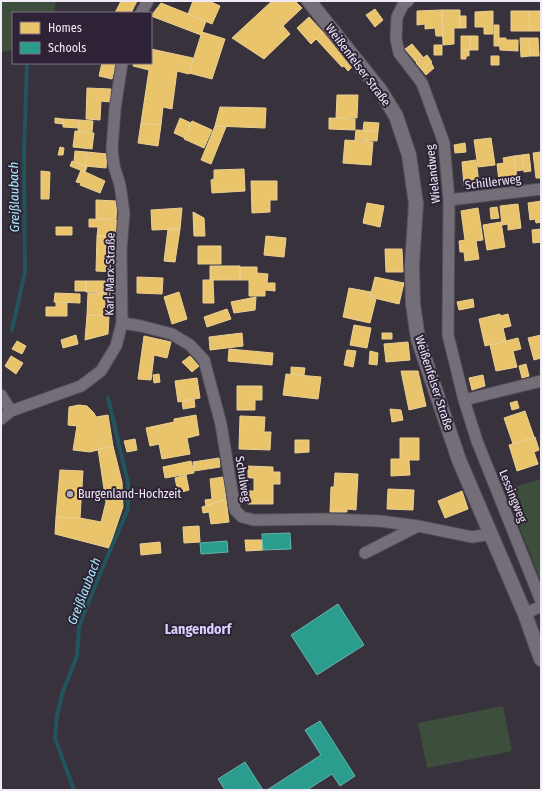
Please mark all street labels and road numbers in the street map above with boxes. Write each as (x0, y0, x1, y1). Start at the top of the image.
street label: Weißenfelser Straße (323, 21, 393, 109)
street label: Wielandweg (423, 144, 443, 204)
street label: Schillerweg (464, 172, 522, 192)
street label: Karl-Marx-Straße (102, 232, 118, 316)
street label: Weißenfelser Straße (412, 334, 456, 432)
street label: Schulweg (232, 455, 254, 503)
street label: Lessingweg (496, 468, 530, 525)

